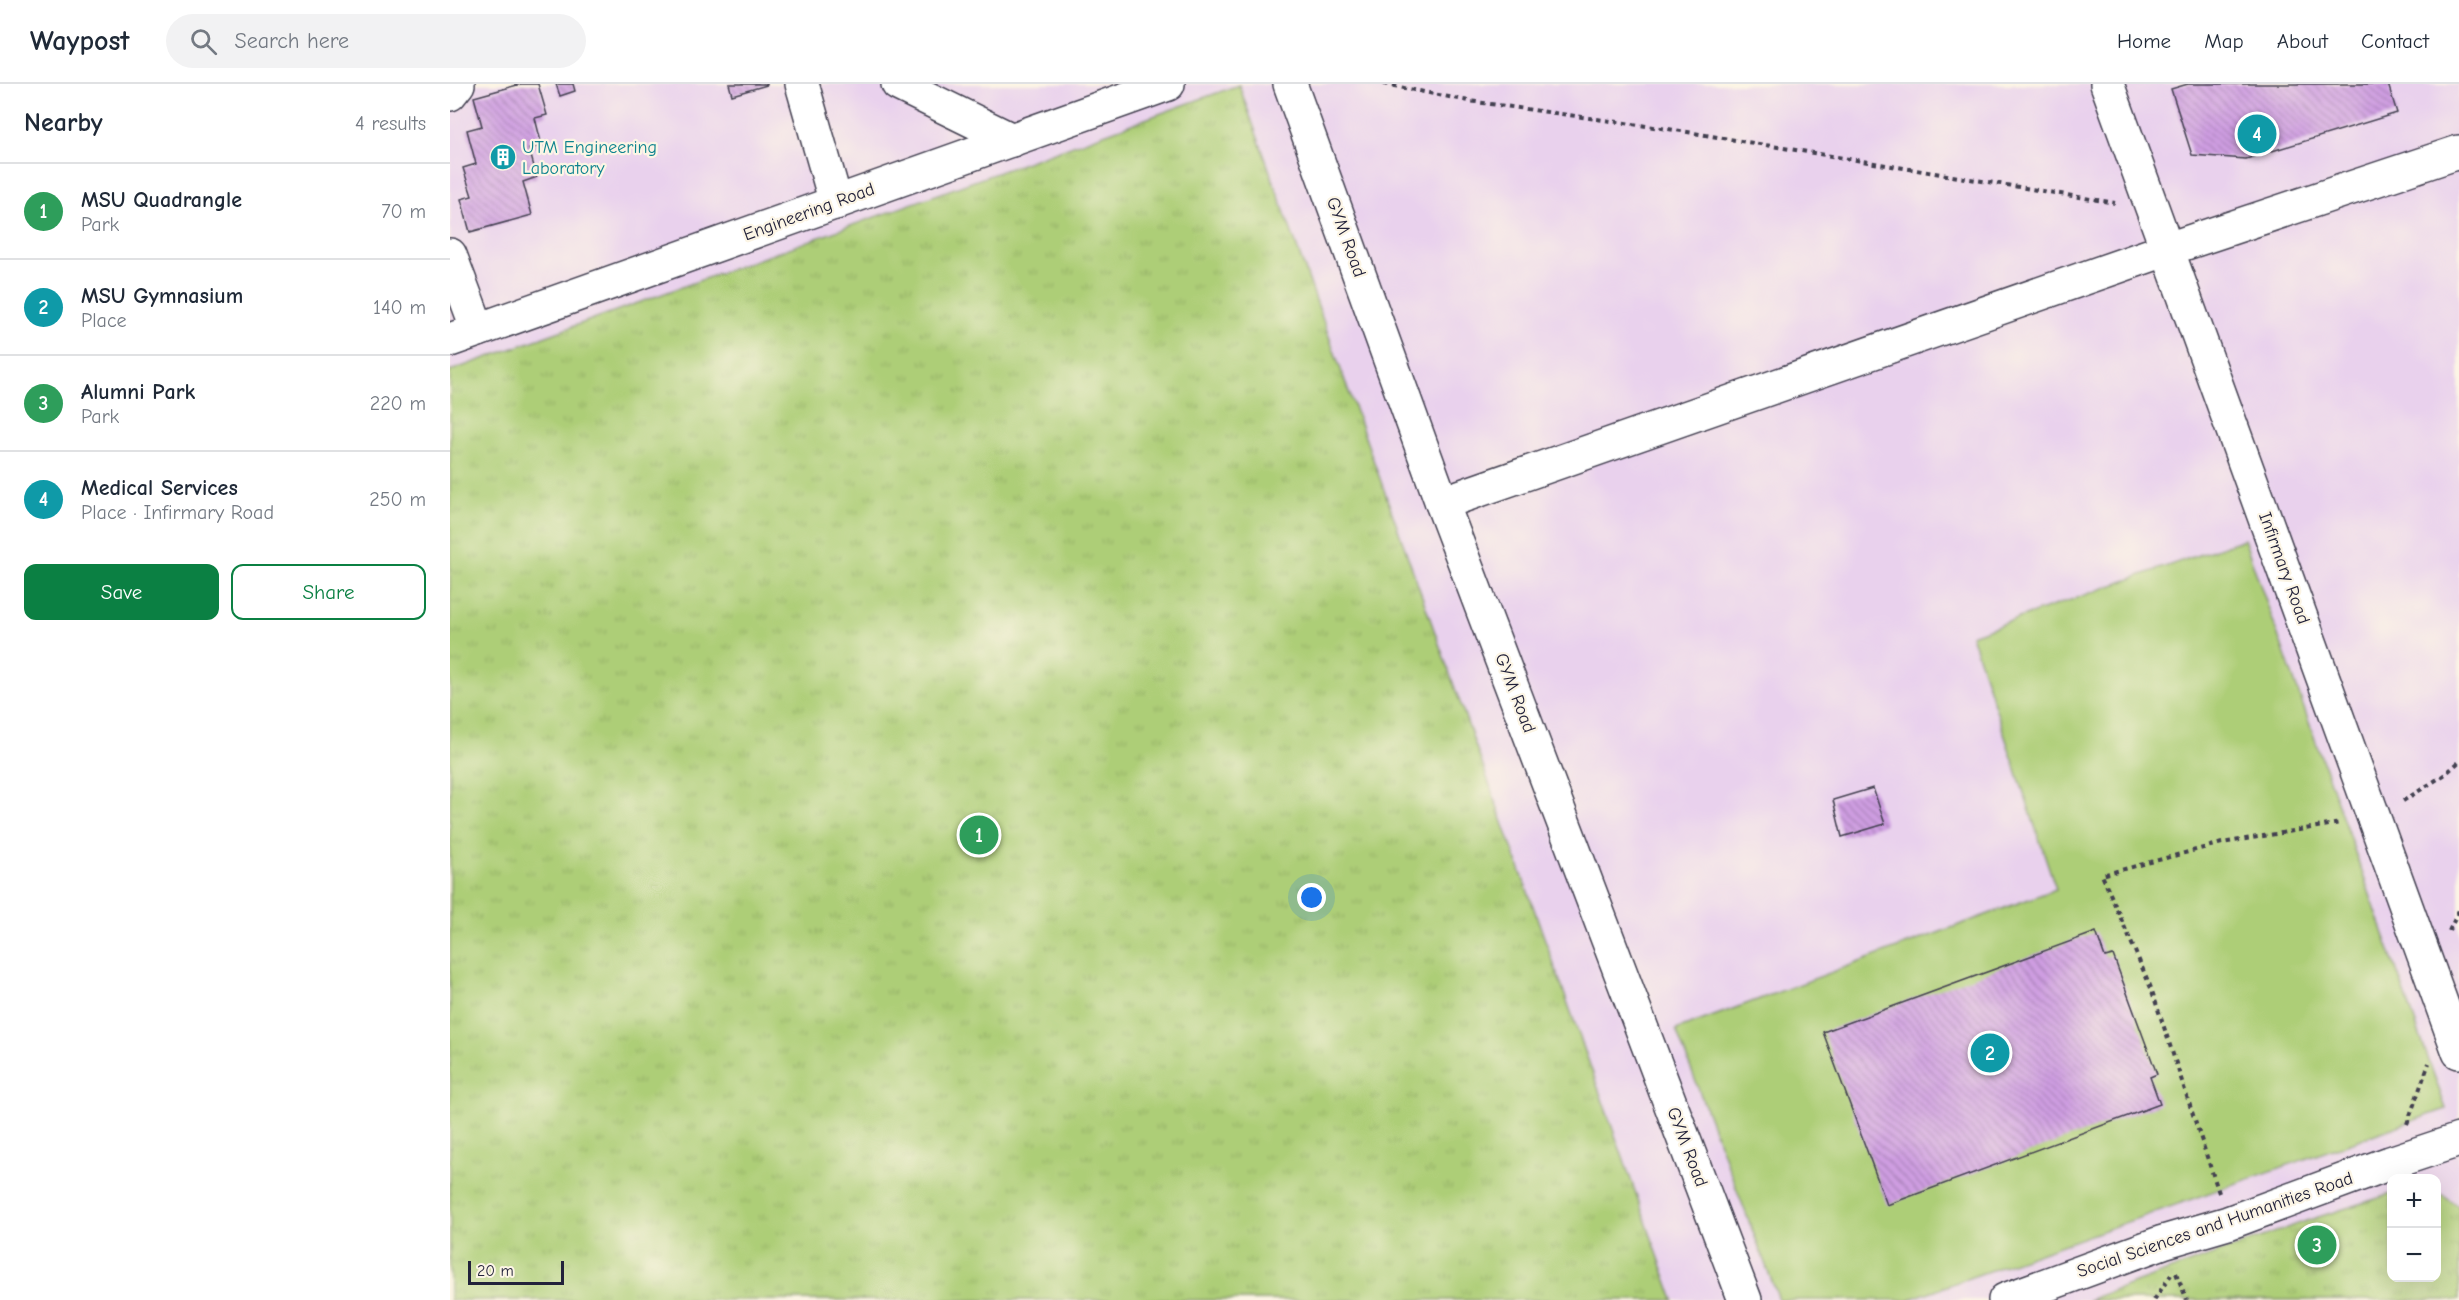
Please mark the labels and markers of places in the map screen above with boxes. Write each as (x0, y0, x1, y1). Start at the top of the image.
pin: 4 (2238, 112, 2276, 156)
place label: UTM Engineering Laboratory (522, 137, 657, 179)
building icon: UTM Engineering Laboratory (488, 142, 518, 172)
pin: 1 (960, 812, 998, 858)
pin: 2 (1970, 1030, 2010, 1076)
pin: 3 (2298, 1222, 2336, 1268)

